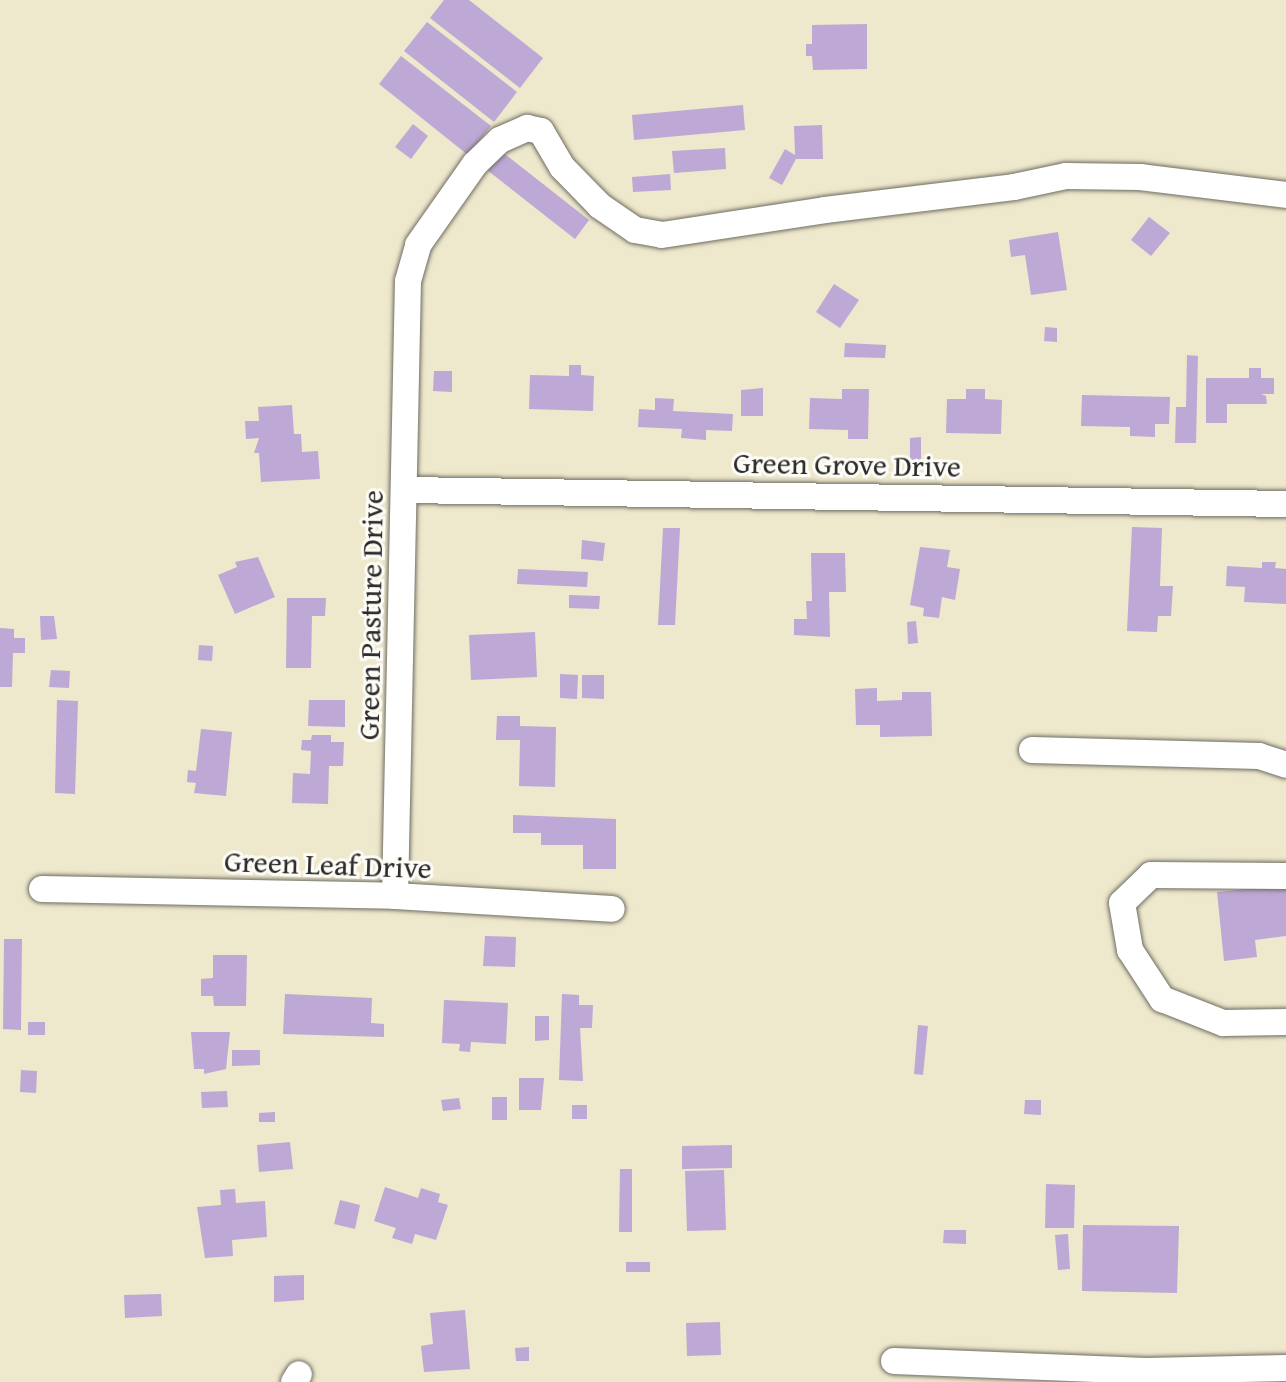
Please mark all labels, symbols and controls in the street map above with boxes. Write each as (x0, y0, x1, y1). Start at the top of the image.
street label: Green Grove Drive (733, 444, 961, 484)
street label: Green Pasture Drive (350, 490, 390, 740)
street label: Green Leaf Drive (224, 842, 432, 886)

